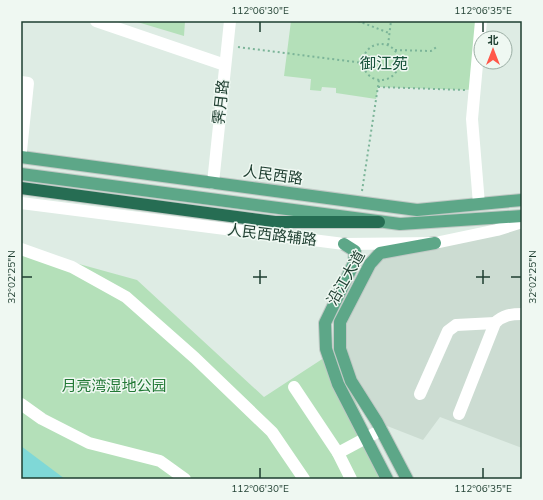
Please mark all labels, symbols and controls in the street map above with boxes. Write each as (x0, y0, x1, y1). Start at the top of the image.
text: 112°06'30"E (231, 4, 289, 17)
text: 112°06'35"E (454, 4, 512, 17)
north arrow (473, 30, 513, 70)
text: 北 (488, 33, 499, 47)
district label: 御江苑 (360, 53, 408, 73)
street label: 霁月路 (209, 79, 232, 125)
street label: 人民西路 (242, 161, 304, 188)
street label: 人民西路辅路 (226, 220, 318, 249)
street label: 沿江大道 (322, 247, 369, 308)
text: 32°02'25"N (5, 250, 18, 304)
text: 32°02'25"N (526, 250, 539, 304)
park label: 月亮湾湿地公园 (61, 376, 167, 395)
text: 112°06'30"E (231, 482, 289, 495)
text: 112°06'35"E (454, 482, 512, 495)

